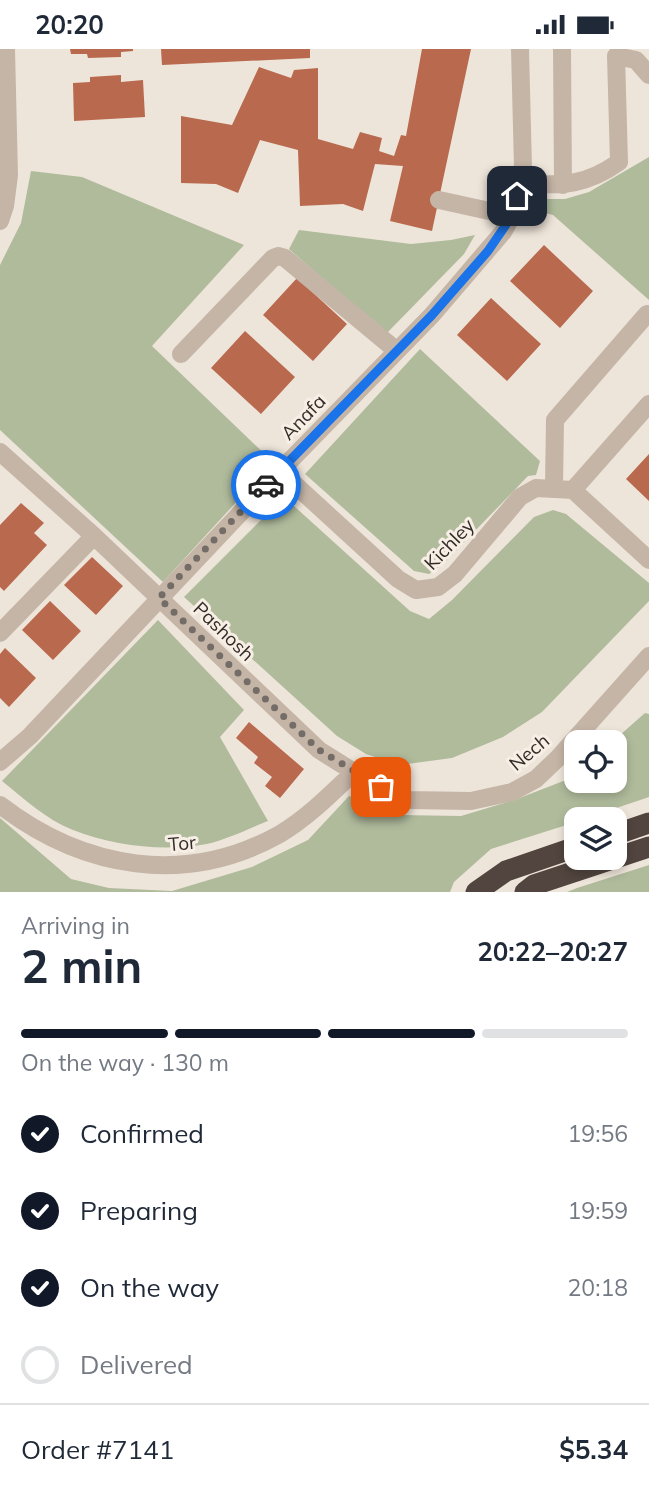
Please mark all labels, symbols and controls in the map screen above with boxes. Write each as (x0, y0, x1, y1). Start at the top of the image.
text: 20:20 (35, 8, 104, 41)
pin (487, 166, 547, 226)
icon: home (498, 177, 536, 215)
street label: Anafa (276, 389, 330, 445)
courier (231, 450, 301, 520)
icon: car (247, 466, 285, 504)
street label: Kichley (419, 513, 479, 575)
street label: Pashosh (189, 596, 259, 666)
street label: Nech (504, 728, 554, 776)
map controls (564, 730, 627, 870)
button: locate (564, 730, 627, 793)
pin (351, 757, 411, 817)
icon: bag (362, 768, 400, 806)
button: layers (564, 807, 627, 870)
street label: Tor (167, 830, 197, 856)
text: Arriving in (21, 911, 130, 940)
text: 20:22–20:27 (477, 935, 628, 968)
text: 2 min (21, 937, 142, 995)
text: On the way · 130 m (21, 1048, 229, 1077)
icon: check (21, 1115, 59, 1153)
text: Confirmed (80, 1117, 204, 1150)
text: 19:56 (568, 1119, 628, 1148)
icon: check (21, 1192, 59, 1230)
text: Preparing (80, 1194, 198, 1227)
text: 19:59 (568, 1196, 628, 1225)
icon: check (21, 1269, 59, 1307)
text: On the way (80, 1271, 219, 1304)
text: 20:18 (568, 1273, 628, 1302)
text: Delivered (80, 1348, 193, 1381)
text: Order #7141 (21, 1433, 174, 1466)
text: $5.34 (559, 1433, 628, 1466)

